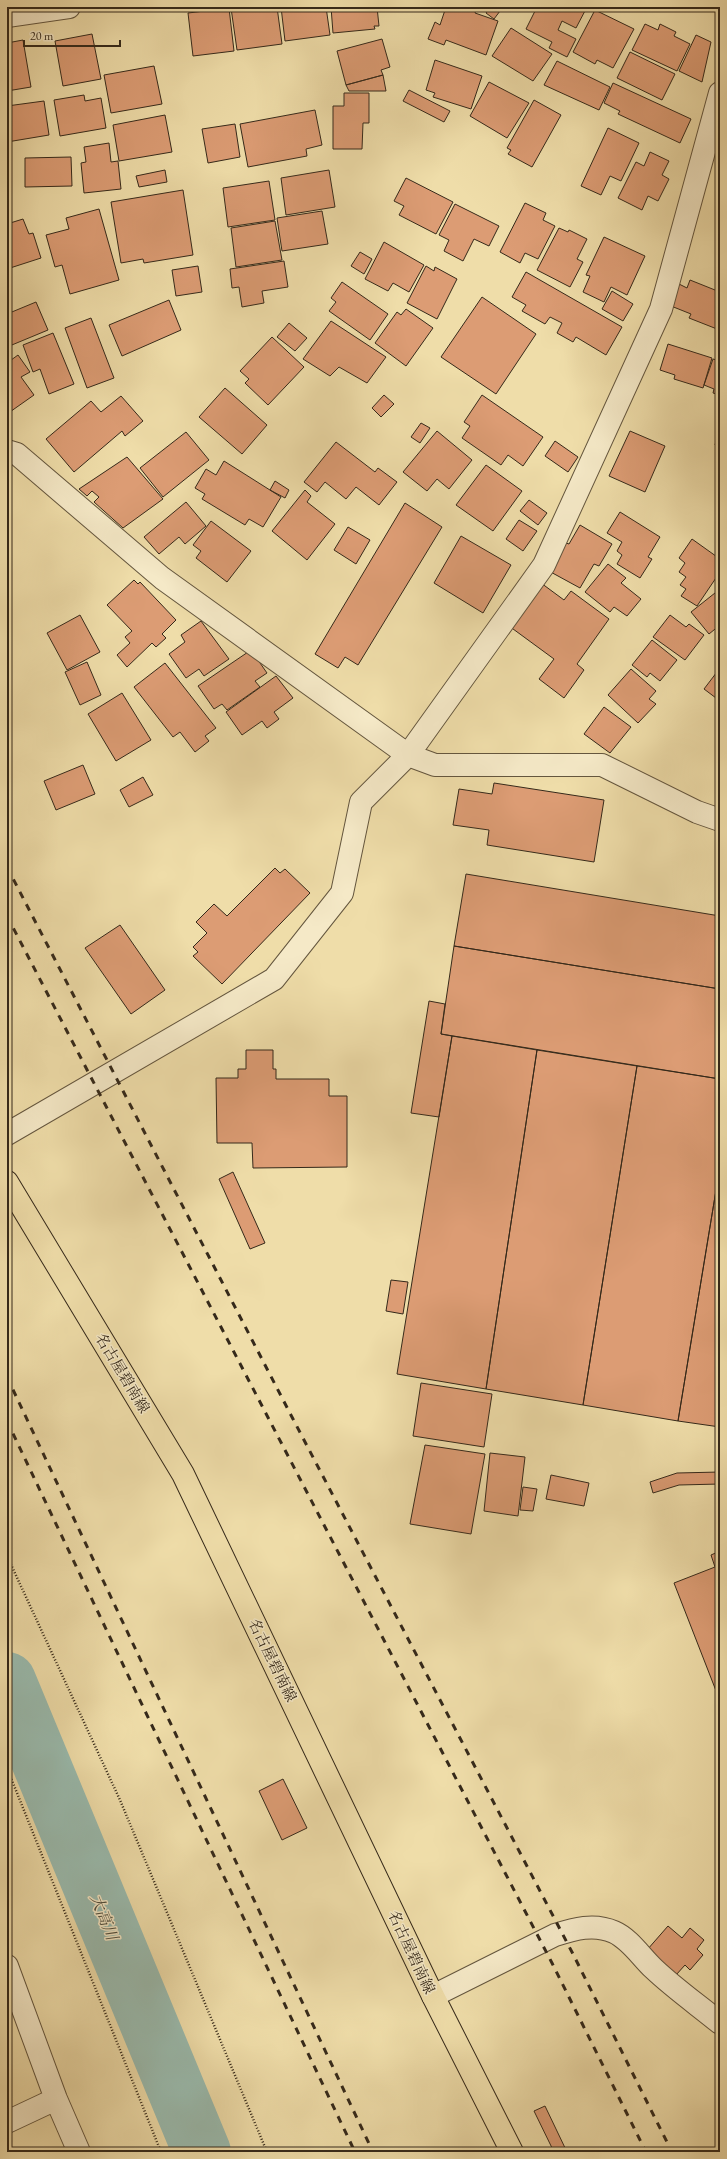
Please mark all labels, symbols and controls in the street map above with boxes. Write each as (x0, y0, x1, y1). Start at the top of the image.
scale bar (24, 22, 120, 48)
text: 20 m (30, 28, 54, 44)
street label: 名古屋碧南線 (92, 1330, 154, 1416)
street label: 名古屋碧南線 (245, 1615, 301, 1705)
water label: 大高川 (85, 1891, 123, 1945)
street label: 名古屋碧南線 (384, 1907, 440, 1997)

